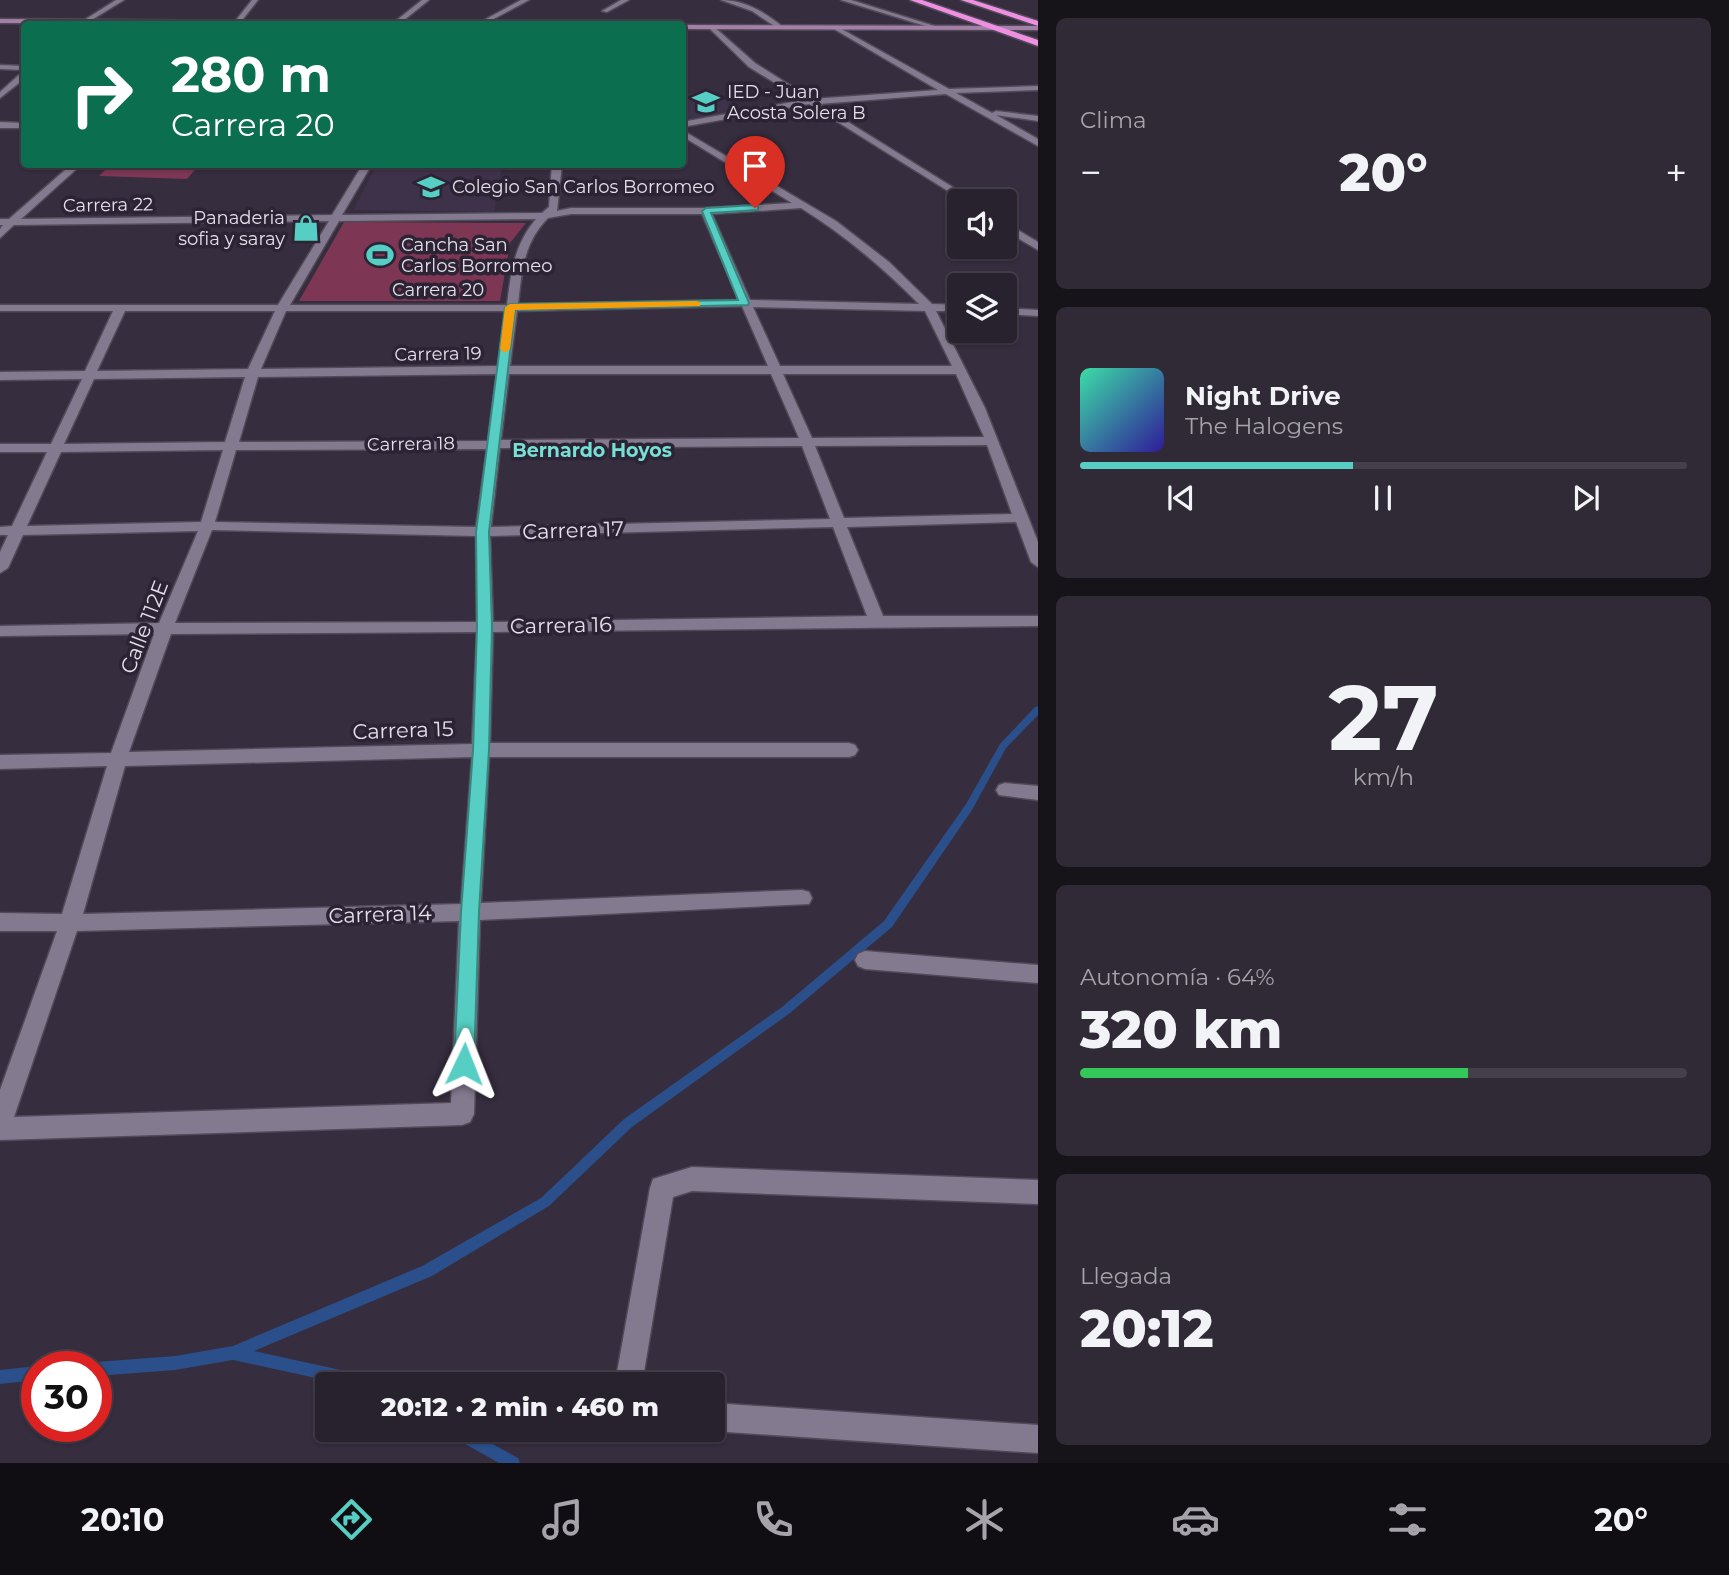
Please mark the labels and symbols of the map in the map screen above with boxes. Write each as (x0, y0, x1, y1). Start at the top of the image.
place label: IED - Juan Acosta Solera B (727, 81, 866, 124)
school or university icon: IED - Juan Acosta Solera B (691, 87, 721, 117)
pin (725, 136, 785, 208)
school or university icon: Colegio San Carlos Borromeo (416, 172, 446, 202)
place label: Colegio San Carlos Borromeo (452, 176, 715, 198)
street label: Carrera 22 (63, 193, 153, 217)
place label: Panaderia sofia y saray (178, 207, 285, 250)
shop icon: Panaderia sofia y saray (291, 213, 321, 243)
place label: Cancha San Carlos Borromeo (401, 234, 552, 277)
sports icon: Cancha San Carlos Borromeo (365, 240, 395, 270)
street label: Carrera 20 (392, 279, 484, 301)
street label: Carrera 19 (394, 342, 482, 366)
street label: Carrera 18 (367, 432, 455, 456)
district label: Bernardo Hoyos (512, 439, 672, 462)
street label: Carrera 17 (522, 516, 624, 544)
street label: Calle 112E (115, 577, 173, 677)
street label: Carrera 16 (510, 612, 612, 638)
street label: Carrera 15 (352, 716, 454, 744)
street label: Carrera 14 (328, 900, 432, 928)
position arrow (427, 1027, 501, 1101)
speed limit sign: 30 (21, 1351, 112, 1442)

